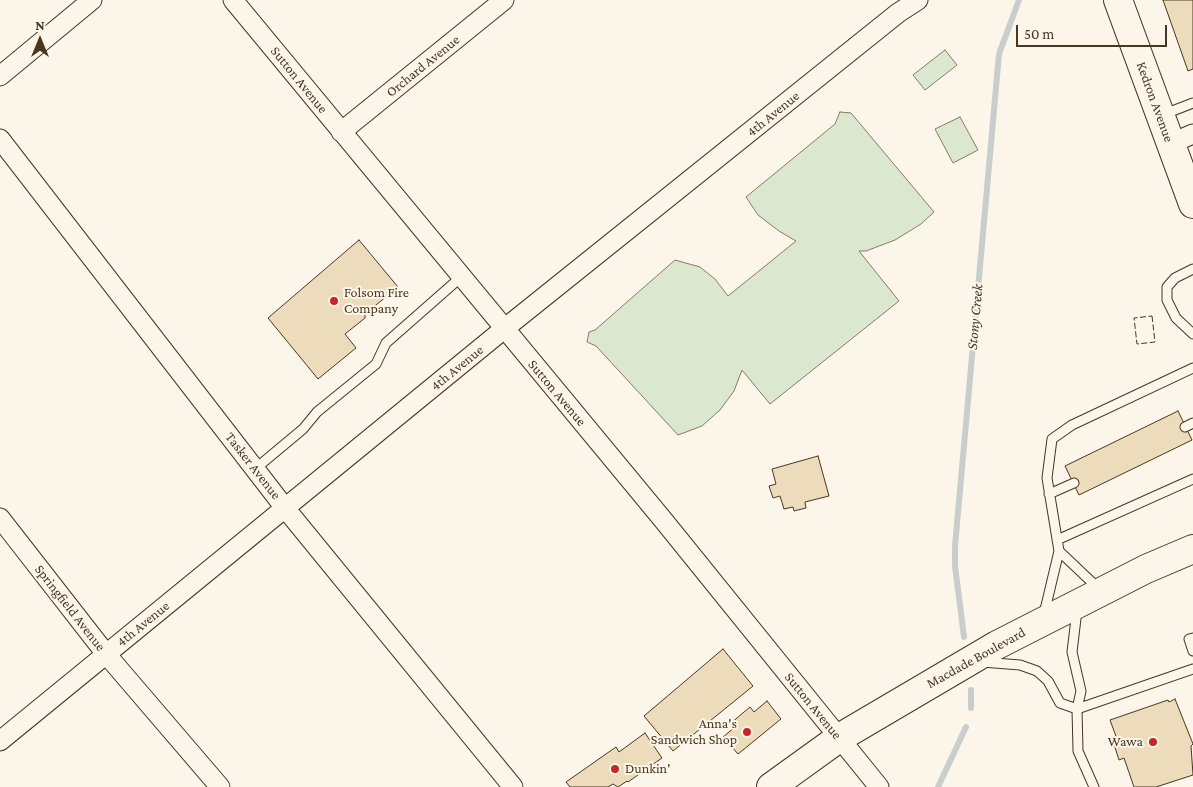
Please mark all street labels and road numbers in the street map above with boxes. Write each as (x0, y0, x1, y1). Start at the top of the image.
street label: Orchard Avenue (383, 31, 463, 101)
street label: Sutton Avenue (267, 43, 331, 117)
street label: Kedron Avenue (1133, 59, 1177, 145)
street label: 4th Avenue (743, 88, 803, 140)
street label: 4th Avenue (427, 342, 487, 394)
street label: Sutton Avenue (524, 356, 590, 430)
street label: Tasker Avenue (222, 429, 284, 503)
street label: Springfield Avenue (31, 561, 109, 655)
street label: 4th Avenue (113, 598, 173, 650)
street label: Macdade Boulevard (924, 624, 1028, 692)
street label: Sutton Avenue (781, 669, 845, 743)

